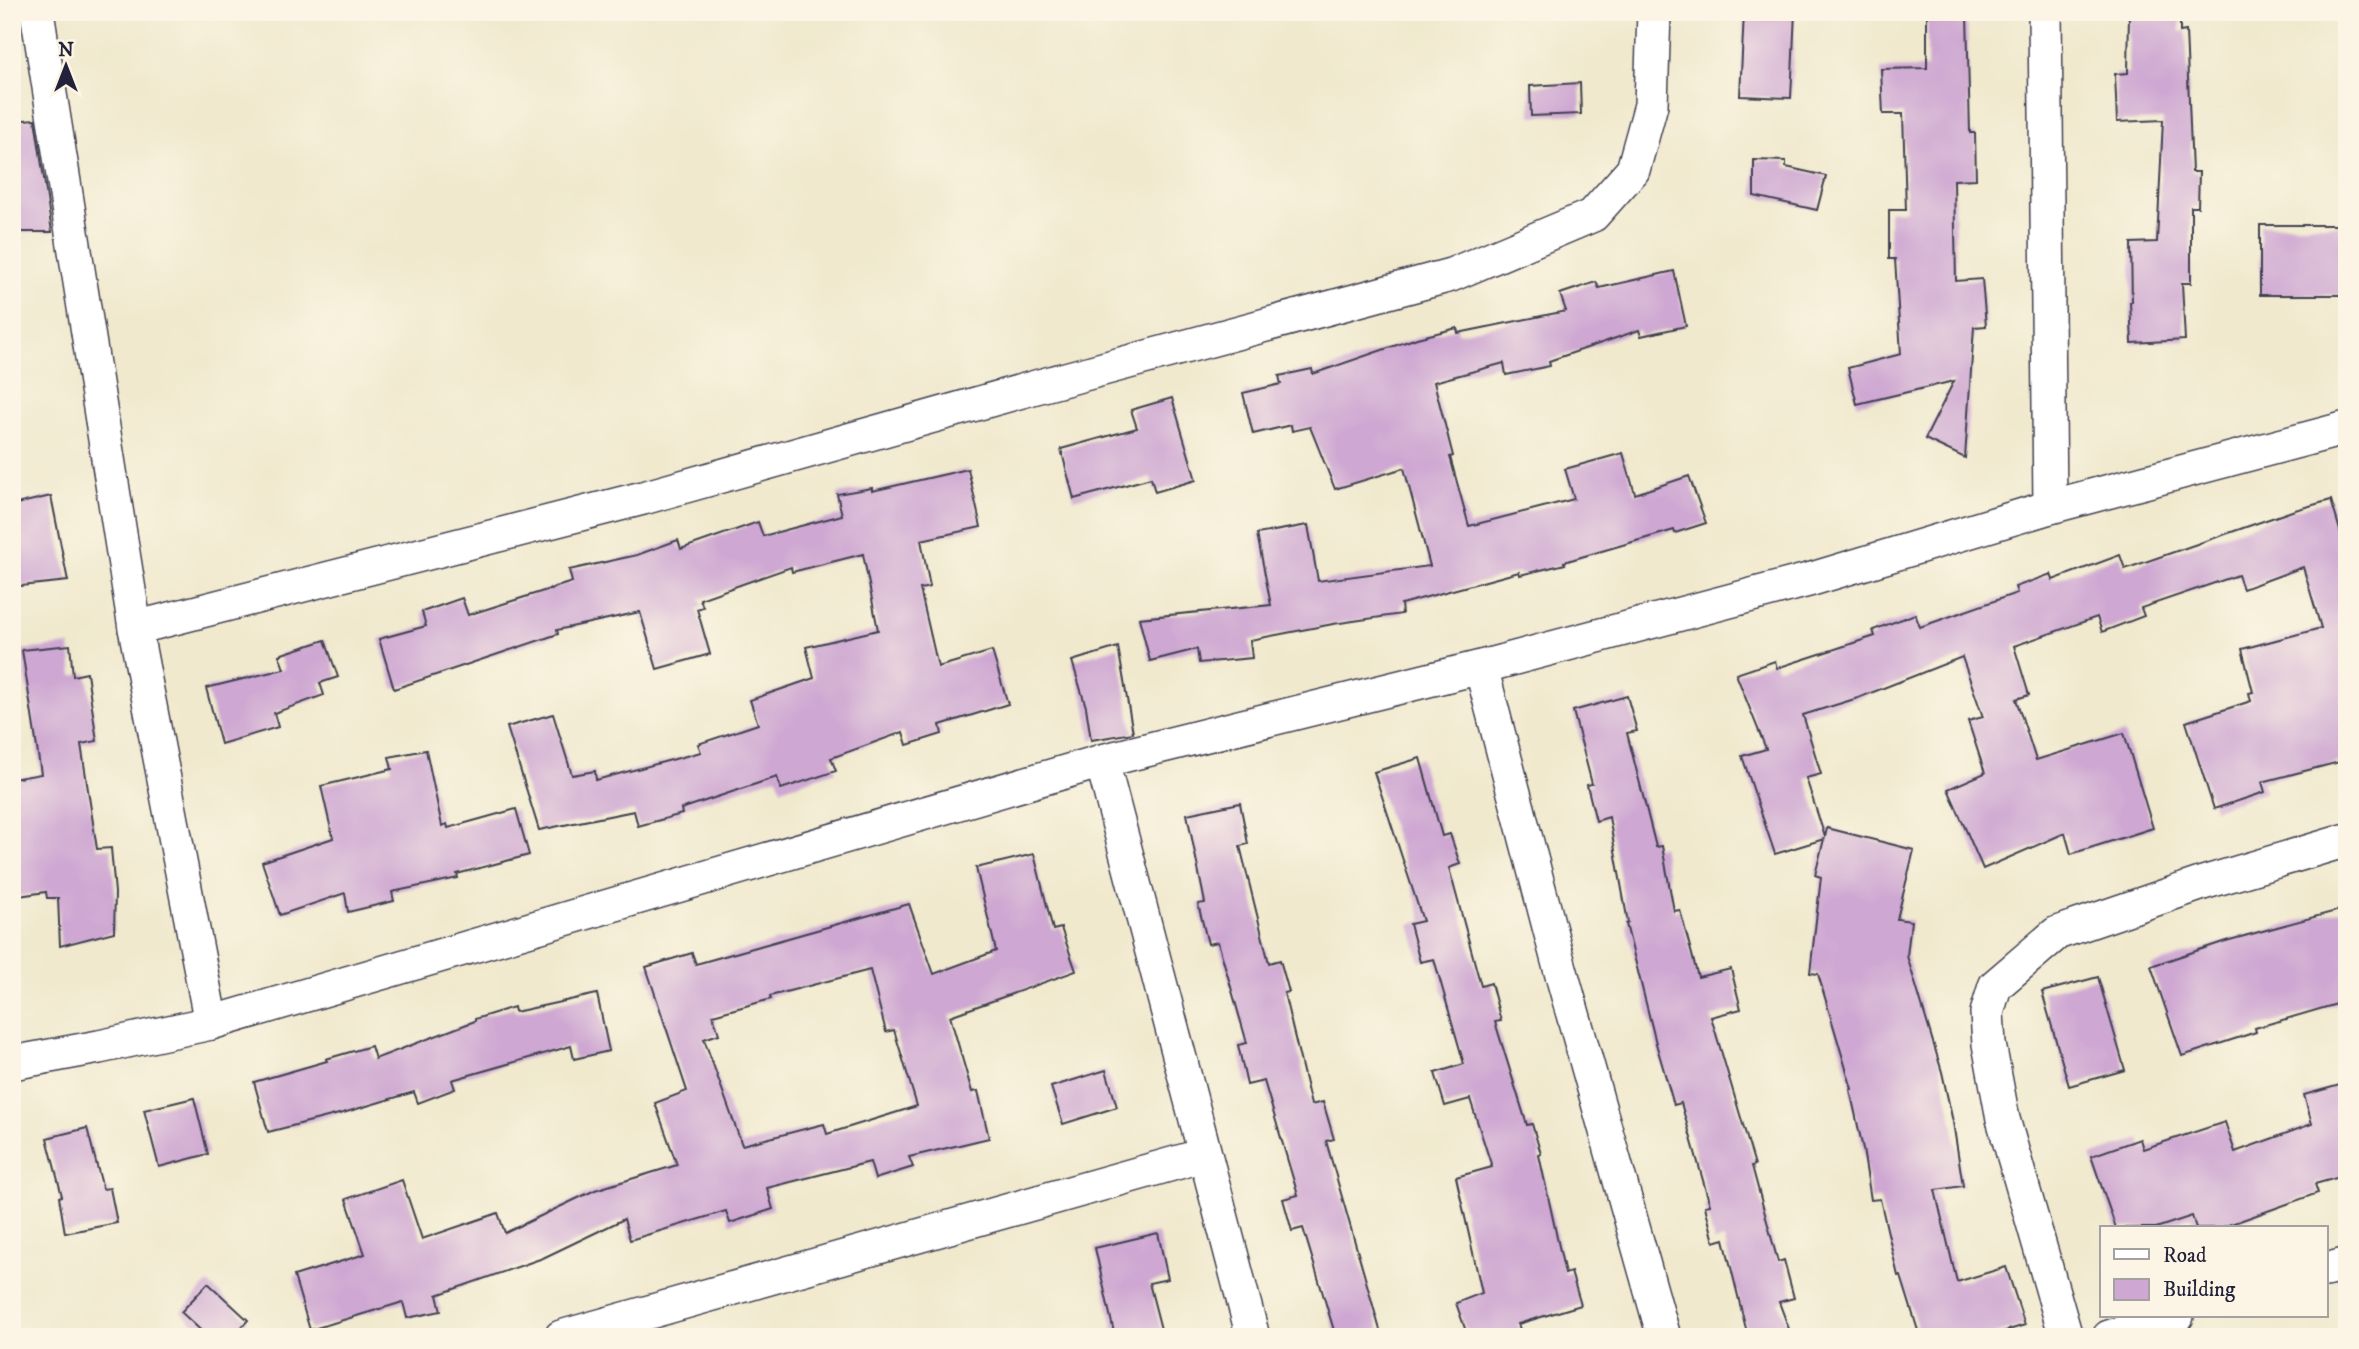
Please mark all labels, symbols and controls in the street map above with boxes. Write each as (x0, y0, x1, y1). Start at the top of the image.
north arrow (32, 32, 102, 102)
text: N (58, 39, 74, 62)
legend (2100, 1226, 2328, 1318)
text: Road (2163, 1243, 2207, 1269)
text: Building (2163, 1277, 2236, 1303)

